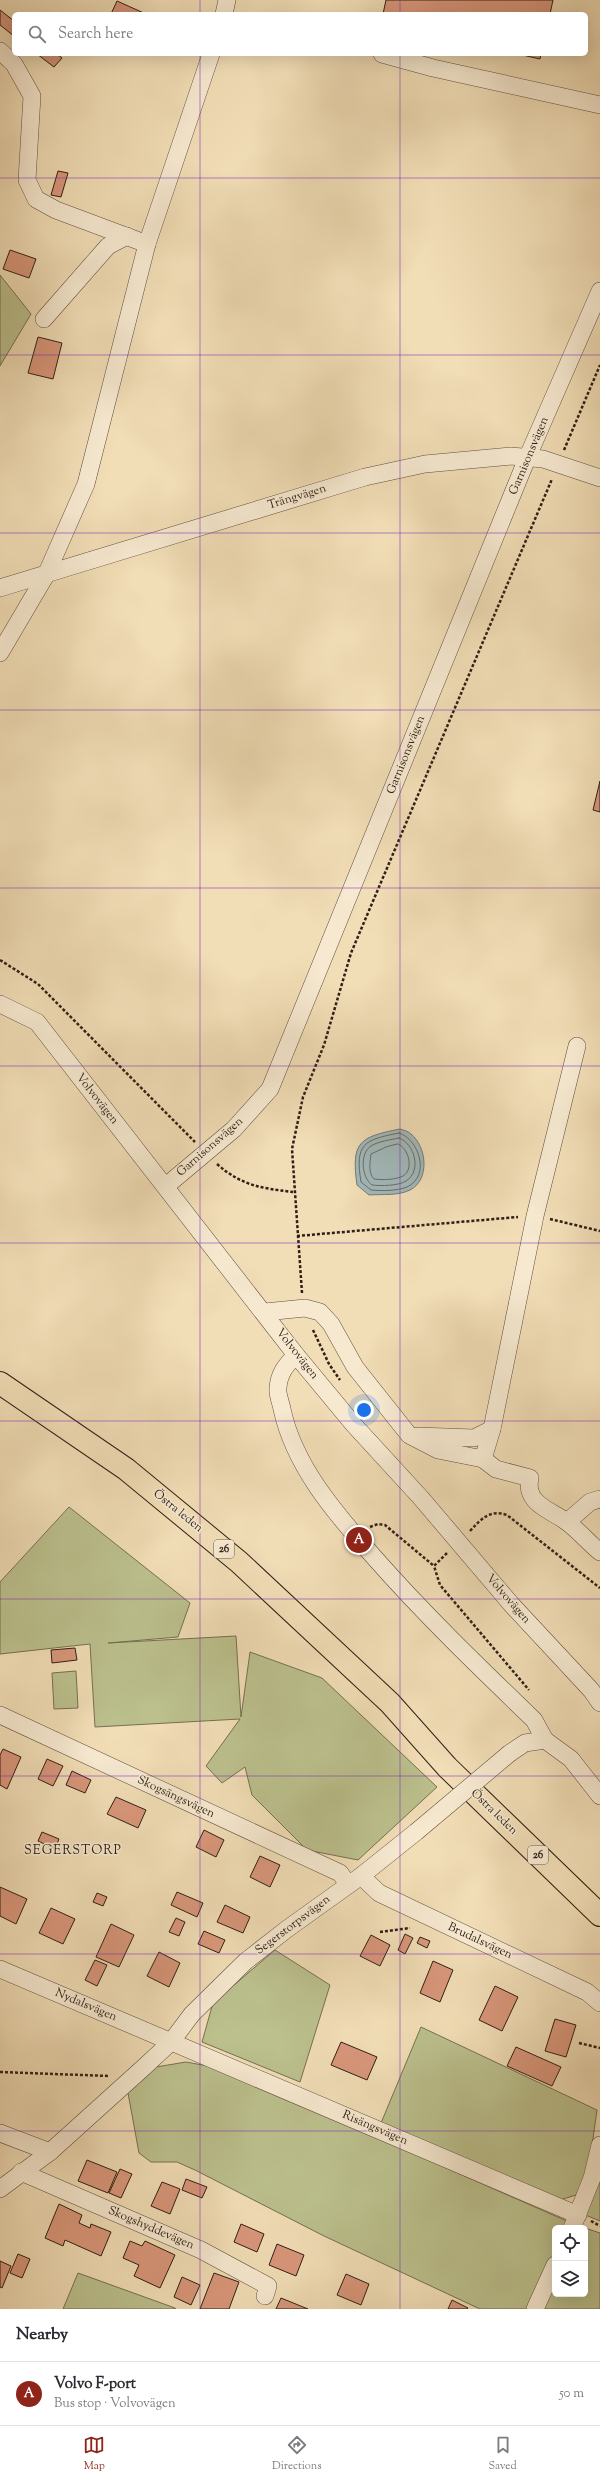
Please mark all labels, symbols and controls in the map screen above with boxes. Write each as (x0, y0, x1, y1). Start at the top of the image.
search box (12, 12, 588, 56)
icon: search (26, 23, 48, 45)
text: Search here (58, 24, 133, 45)
street label: Garnisonsvägen (504, 414, 554, 498)
street label: Trängvägen (266, 480, 328, 514)
street label: Garnisonsvägen (382, 713, 430, 797)
street label: Volvovägen (71, 1070, 123, 1128)
street label: Garnisonsvägen (173, 1113, 247, 1181)
street label: Volvovägen (271, 1325, 323, 1383)
your location (354, 1400, 374, 1420)
street label: Östra leden (149, 1485, 207, 1537)
pin: A (346, 1525, 372, 1555)
road number: 26 (214, 1540, 234, 1558)
street label: Volvovägen (481, 1570, 535, 1628)
street label: Skogsängsvägen (134, 1771, 218, 1823)
street label: Östra leden (466, 1785, 522, 1839)
district label: SEGERSTORP (24, 1842, 122, 1860)
road number: 26 (528, 1846, 548, 1864)
street label: Segerstorpsvägen (252, 1891, 334, 1959)
street label: Brudalsvägen (445, 1918, 515, 1964)
street label: Nydalsvägen (52, 1984, 120, 2026)
street label: Risängsvägen (339, 2106, 411, 2150)
street label: Skogshyddevägen (105, 2202, 197, 2254)
map controls (552, 2225, 588, 2297)
button: locate (552, 2225, 588, 2261)
button: layers (552, 2261, 588, 2297)
text: Nearby (16, 2323, 68, 2347)
text: Volvo F-port (54, 2374, 136, 2395)
text: A (24, 2385, 34, 2403)
text: 50 m (559, 2385, 584, 2403)
text: Bus stop · Volvovägen (54, 2395, 176, 2413)
tab: Map (83, 2434, 105, 2474)
tab: Directions (272, 2434, 322, 2474)
tab: Saved (488, 2434, 517, 2474)

